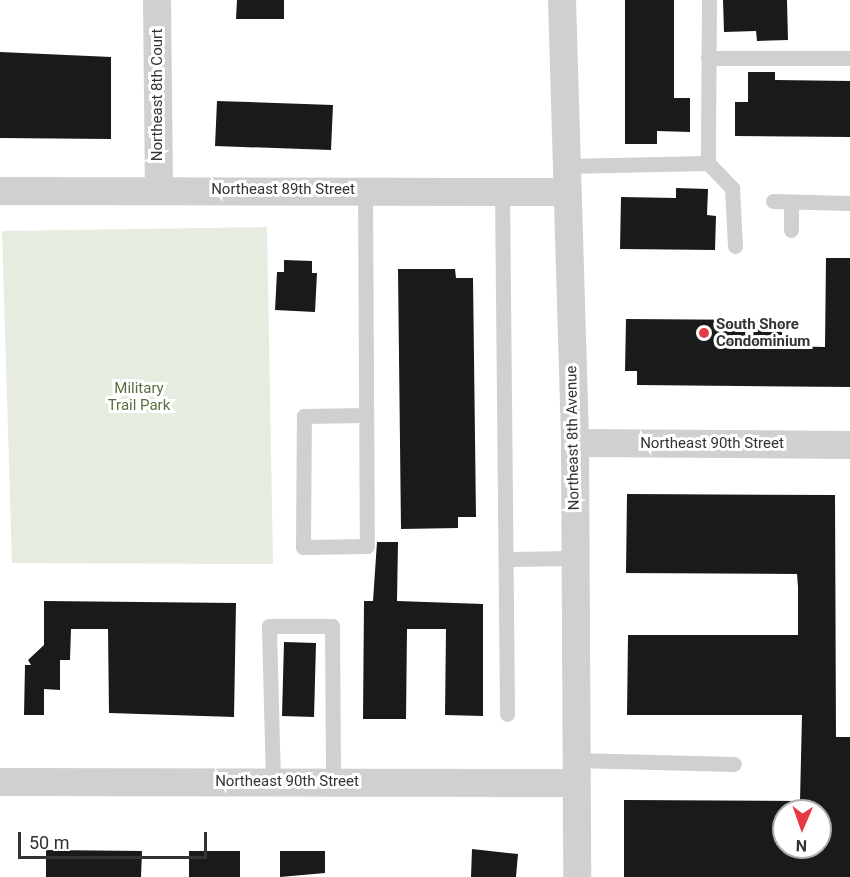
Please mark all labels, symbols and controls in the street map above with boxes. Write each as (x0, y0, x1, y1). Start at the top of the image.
street label: Northeast 8th Court (149, 29, 167, 161)
street label: Northeast 89th Street (211, 181, 355, 199)
place label: South Shore Condominium (716, 315, 810, 350)
marker: South Shore Condominium (697, 326, 711, 340)
street label: Northeast 8th Avenue (563, 365, 583, 511)
park label: Military Trail Park (108, 379, 170, 414)
street label: Northeast 90th Street (640, 435, 784, 453)
street label: Northeast 90th Street (215, 773, 359, 791)
north arrow (772, 799, 832, 859)
scale bar (21, 820, 210, 858)
text: 50 m (29, 832, 69, 853)
text: N (795, 836, 807, 855)

